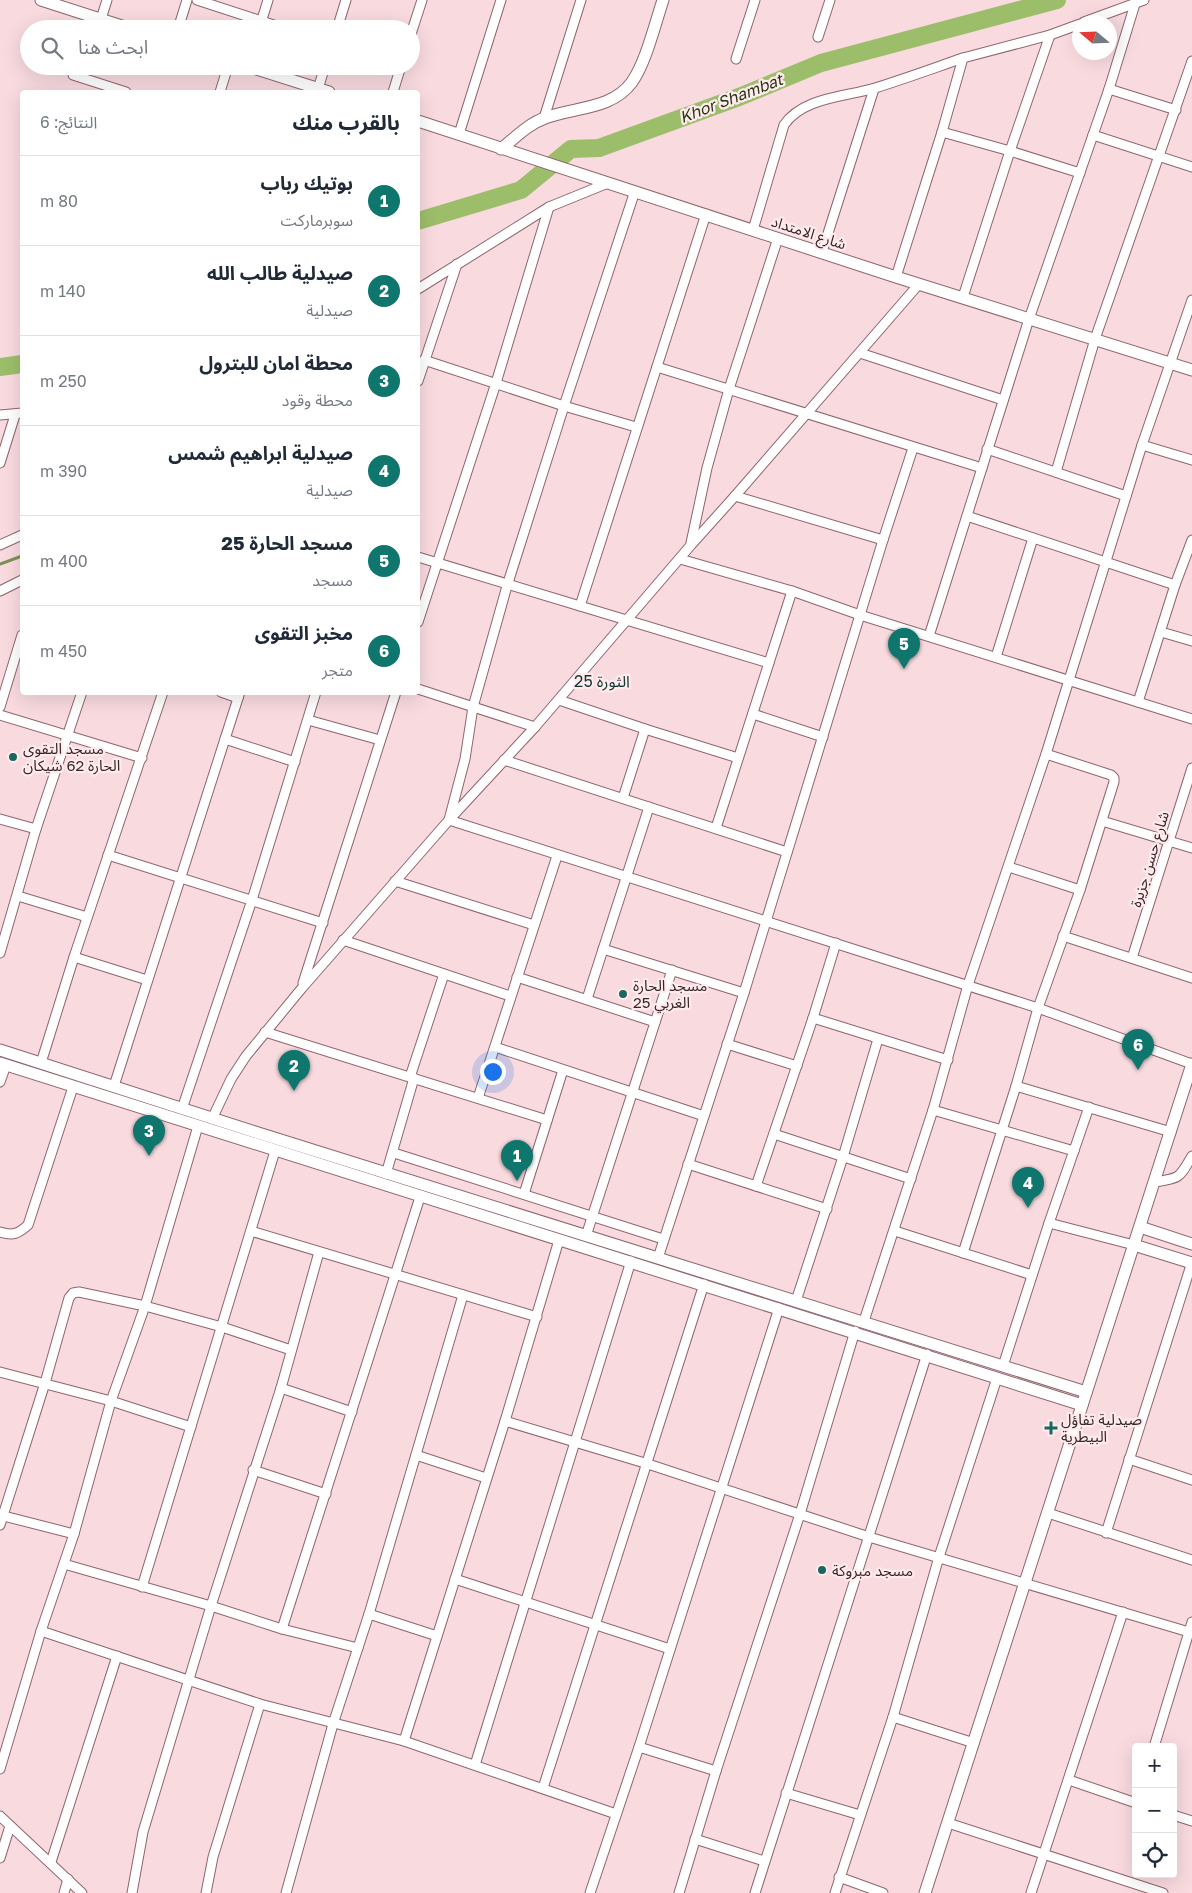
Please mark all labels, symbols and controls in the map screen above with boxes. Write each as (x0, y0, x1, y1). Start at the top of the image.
north arrow (1072, 15, 1117, 60)
search box (20, 20, 420, 75)
icon: search (38, 34, 66, 62)
text: ابحث هنا (78, 35, 148, 58)
water label: Khor Shambat (676, 69, 787, 127)
text: بالقرب منك (292, 109, 400, 135)
text: النتائج: 6 (40, 112, 97, 132)
text: بوتيك رباب (260, 171, 353, 194)
text: 80 m (40, 191, 78, 211)
text: 1 (380, 191, 388, 211)
text: سوبرماركت (281, 210, 353, 230)
street label: شارع الامتداد (768, 211, 849, 256)
text: صيدلية طالب الله (207, 261, 353, 284)
text: 140 m (40, 281, 86, 301)
text: 2 (379, 281, 389, 301)
text: صيدلية (306, 300, 353, 320)
text: محطة امان للبترول (199, 351, 353, 374)
text: 250 m (40, 371, 87, 391)
text: 3 (379, 371, 389, 391)
text: محطة وقود (282, 390, 353, 410)
text: صيدلية ابراهيم شمس (168, 441, 353, 464)
text: 390 m (40, 461, 87, 481)
text: 4 (379, 461, 389, 481)
text: صيدلية (306, 480, 353, 500)
text: مسجد الحارة 25 (221, 531, 353, 554)
text: 400 m (40, 551, 88, 571)
text: 5 (379, 551, 389, 571)
text: مسجد (312, 570, 353, 590)
text: مخبز التقوى (255, 621, 353, 644)
pin: 5 (888, 628, 920, 669)
text: 450 m (40, 641, 87, 661)
text: 6 (379, 641, 389, 661)
text: متجر (322, 660, 353, 680)
district label: الثورة 25 (574, 671, 630, 691)
place label: مسجد التقوى الحارة 62 شيكان (23, 739, 120, 775)
marker: مسجد التقوى الحارة 62 شيكان (7, 751, 19, 763)
street label: شارع حسن جزيرة (1126, 809, 1176, 910)
place label: مسجد الحارة 25 الغربي (633, 976, 707, 1014)
marker: مسجد الحارة 25 الغربي (617, 988, 629, 1000)
pin: 6 (1122, 1029, 1154, 1070)
pin: 2 (278, 1050, 310, 1091)
your location (480, 1059, 506, 1085)
pin: 3 (133, 1115, 165, 1156)
pin: 1 (501, 1140, 533, 1181)
pin: 4 (1012, 1167, 1044, 1208)
place label: صيدلية تفاؤل البيطرية (1061, 1410, 1142, 1446)
marker: صيدلية تفاؤل البيطرية (1045, 1422, 1057, 1434)
place label: مسجد مبروكة (832, 1561, 913, 1580)
marker: مسجد مبروكة (816, 1564, 828, 1576)
map controls (1132, 1743, 1177, 1878)
button: + (1132, 1743, 1177, 1788)
button: − (1132, 1788, 1177, 1833)
button: locate (1132, 1833, 1177, 1878)

